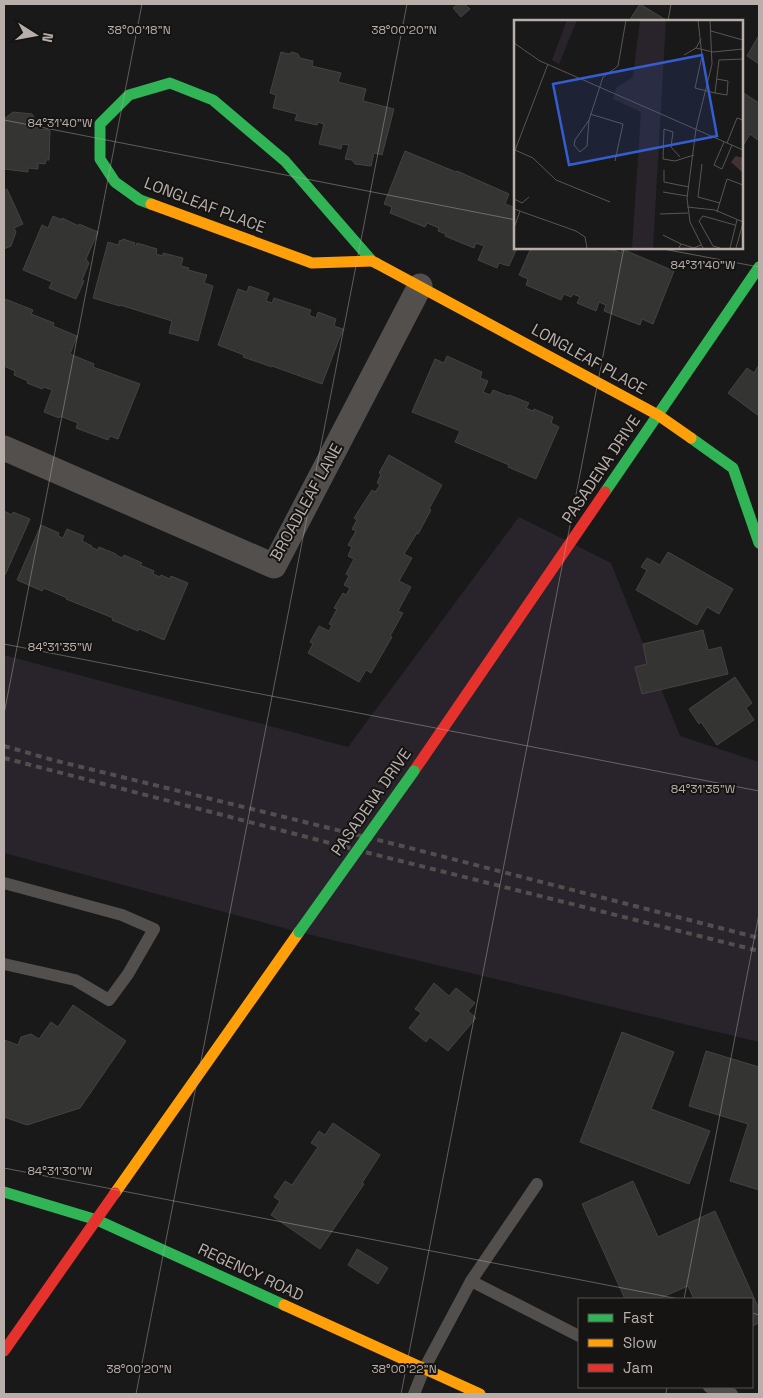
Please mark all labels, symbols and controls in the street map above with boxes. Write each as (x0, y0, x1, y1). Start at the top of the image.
north arrow (10, 10, 60, 60)
inset map (514, 20, 743, 249)
text: 38°00'18"N (107, 22, 171, 38)
text: 38°00'20"N (371, 22, 437, 38)
text: N (38, 31, 57, 44)
text: 84°31'40"W (28, 115, 93, 131)
street label: LONGLEAF PLACE (141, 172, 269, 238)
text: 84°31'40"W (671, 257, 736, 273)
street label: LONGLEAF PLACE (528, 319, 650, 399)
street label: PASADENA DRIVE (557, 411, 645, 527)
street label: BROADLEAF LANE (265, 440, 347, 564)
text: 84°31'35"W (28, 639, 93, 655)
street label: PASADENA DRIVE (326, 744, 416, 860)
text: 84°31'35"W (671, 781, 736, 797)
text: 84°31'30"W (27, 1163, 93, 1179)
street label: REGENCY ROAD (195, 1238, 307, 1306)
legend (578, 1298, 753, 1388)
text: Fast (623, 1308, 654, 1327)
text: Slow (623, 1333, 657, 1352)
text: Jam (623, 1358, 653, 1377)
text: 38°00'20"N (106, 1361, 172, 1377)
text: 38°00'22"N (371, 1361, 437, 1377)

